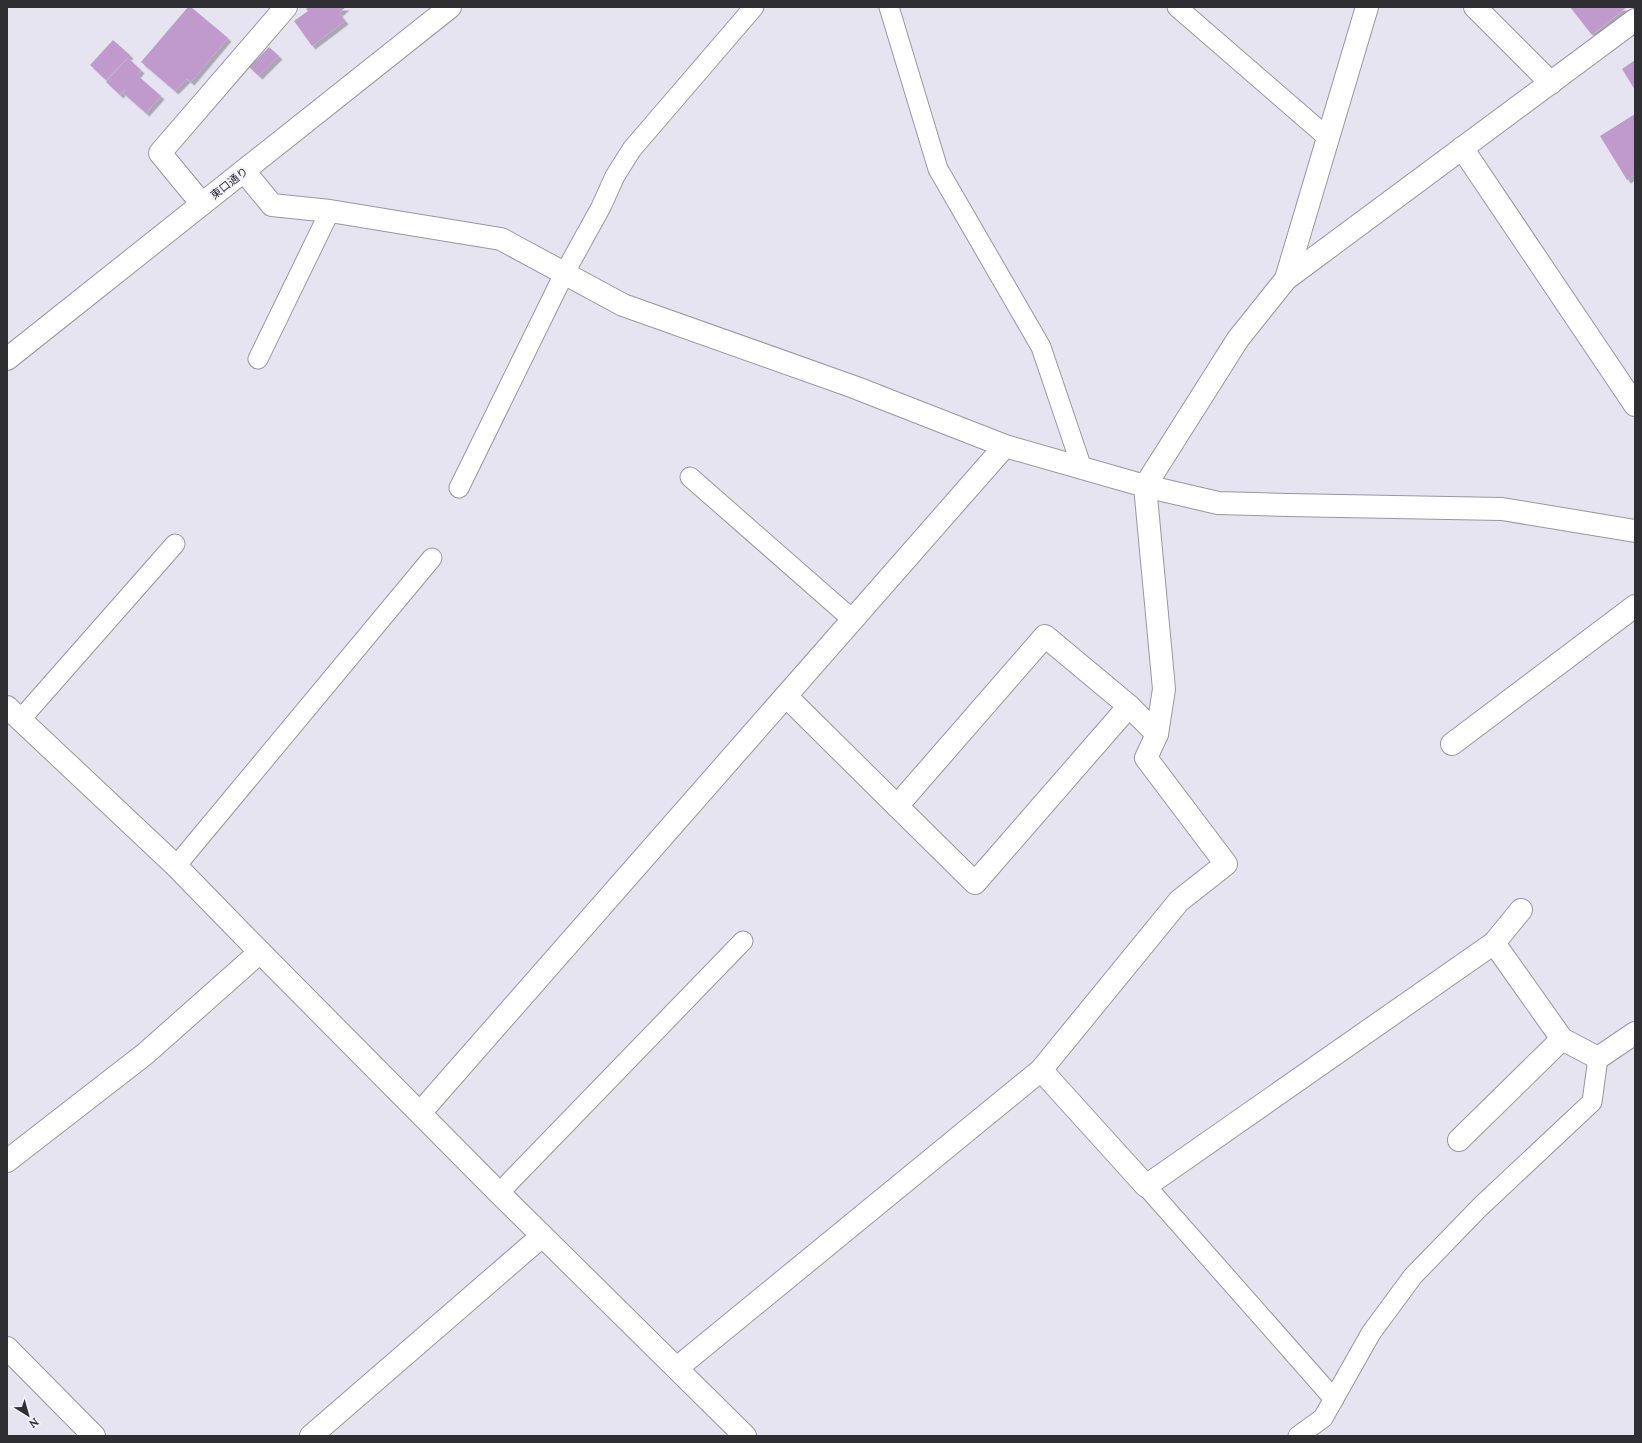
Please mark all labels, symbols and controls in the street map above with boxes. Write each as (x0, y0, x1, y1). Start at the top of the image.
street label: 東口通り (207, 164, 251, 202)
north arrow (8, 1395, 48, 1435)
text: N (26, 1415, 42, 1431)

